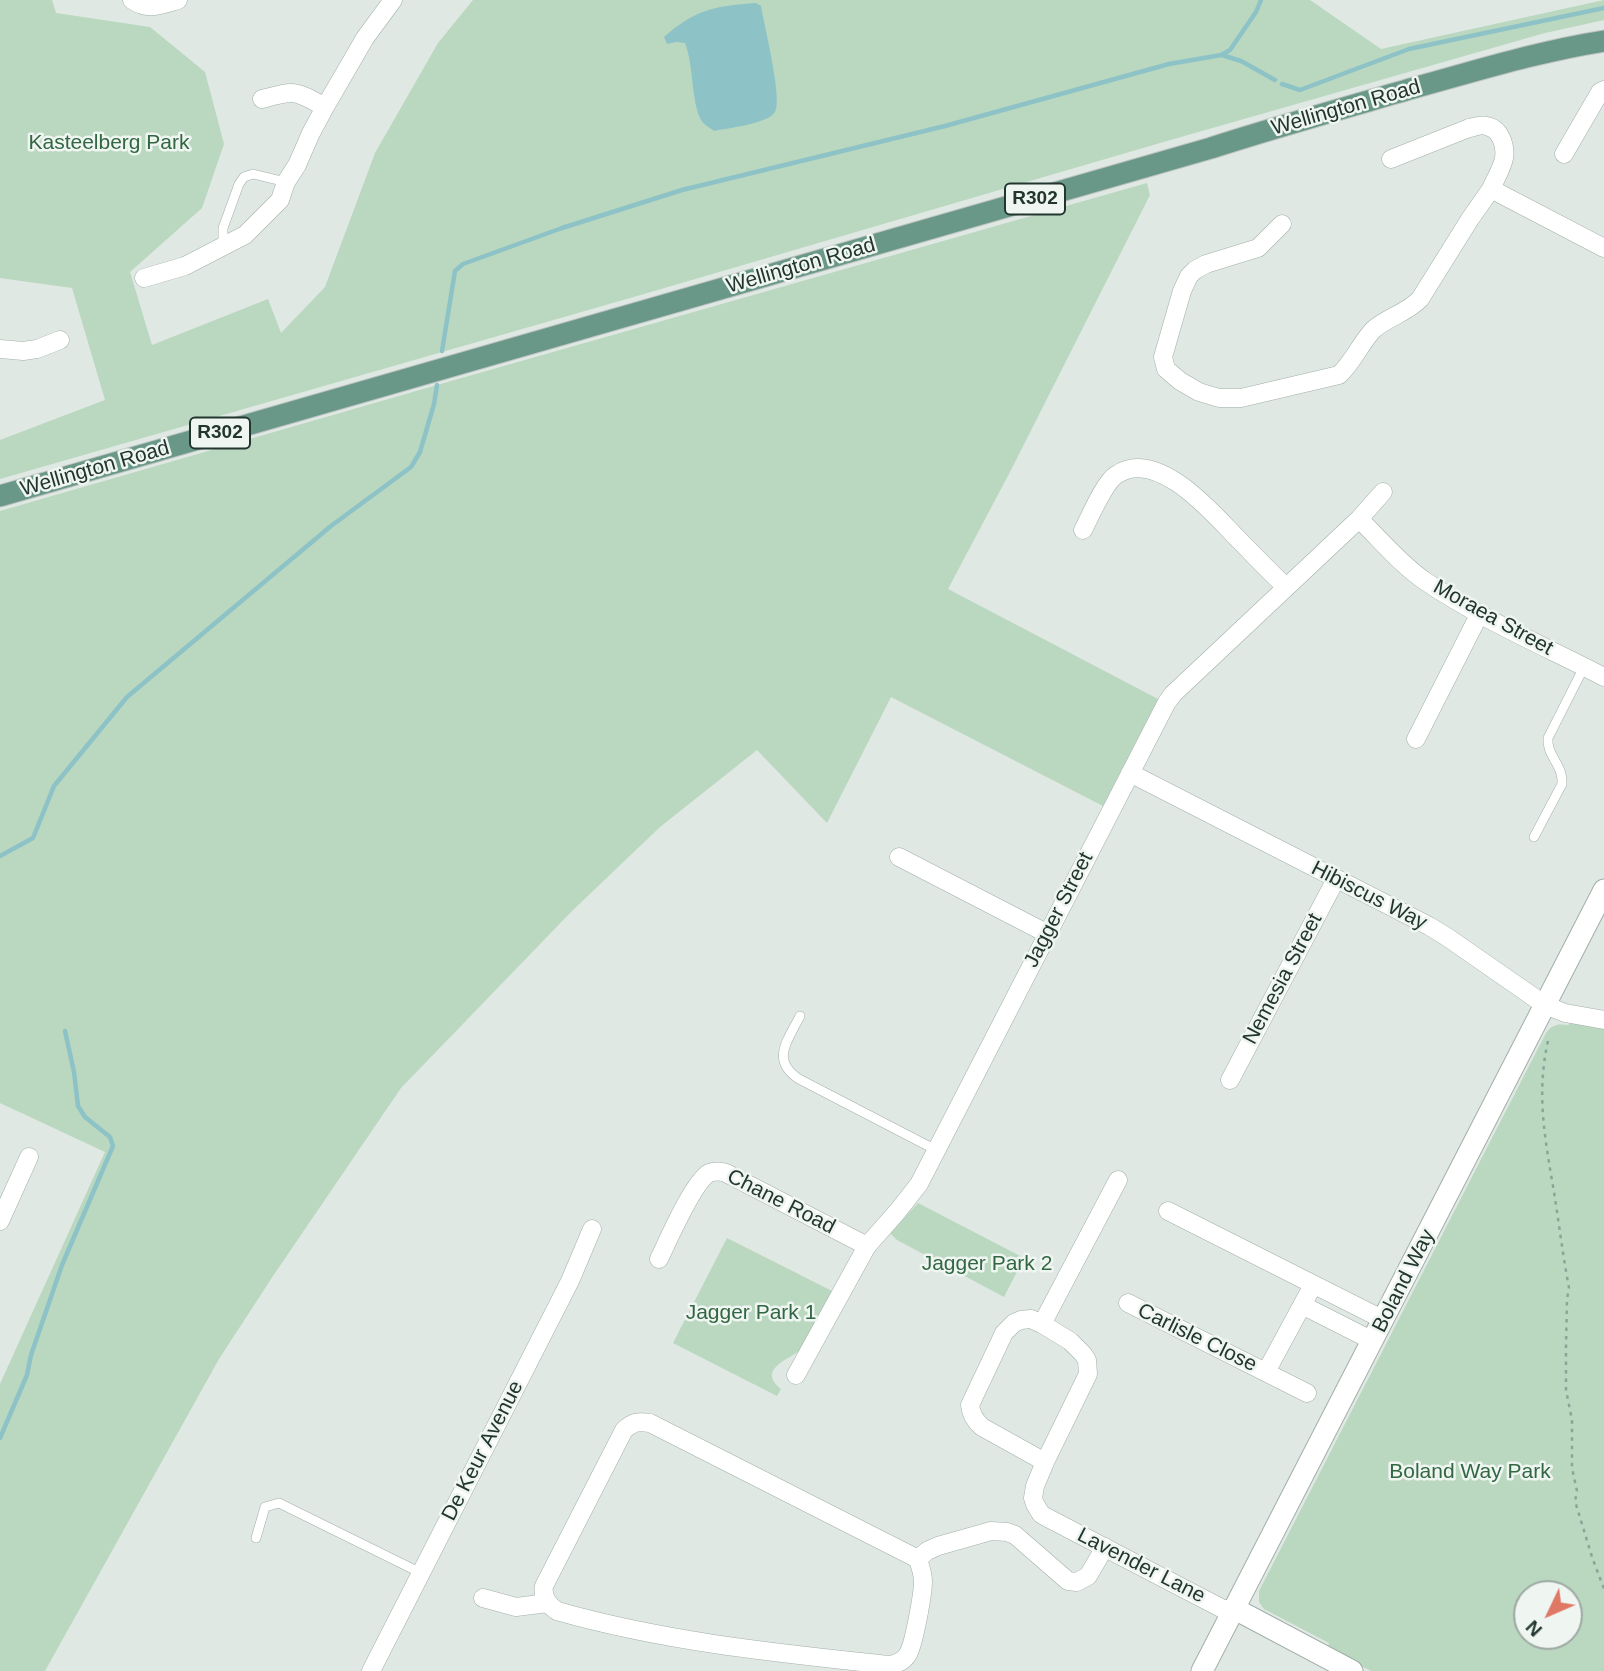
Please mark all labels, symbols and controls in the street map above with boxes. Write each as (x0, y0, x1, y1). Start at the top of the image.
street label: Wellington Road (1269, 75, 1423, 141)
park label: Kasteelberg Park (28, 130, 190, 156)
road number: R302 (1005, 183, 1065, 214)
street label: Wellington Road (724, 233, 878, 299)
road number: R302 (190, 418, 250, 448)
street label: Wellington Road (18, 436, 172, 502)
street label: Moraea Street (1429, 575, 1557, 661)
street label: Jagger Street (1019, 848, 1099, 972)
street label: Hibiscus Way (1307, 856, 1431, 936)
street label: Nemesia Street (1238, 909, 1328, 1049)
street label: Chane Road (723, 1164, 839, 1240)
street label: Boland Way (1367, 1225, 1441, 1337)
park label: Jagger Park 2 (922, 1251, 1052, 1277)
street label: Carlisle Close (1133, 1298, 1261, 1378)
park label: Jagger Park 1 (686, 1300, 816, 1326)
street label: De Keur Avenue (437, 1377, 529, 1525)
park label: Boland Way Park (1389, 1459, 1551, 1485)
street label: Lavender Lane (1073, 1523, 1209, 1609)
north arrow (1513, 1580, 1583, 1650)
text: N (1522, 1616, 1546, 1641)

